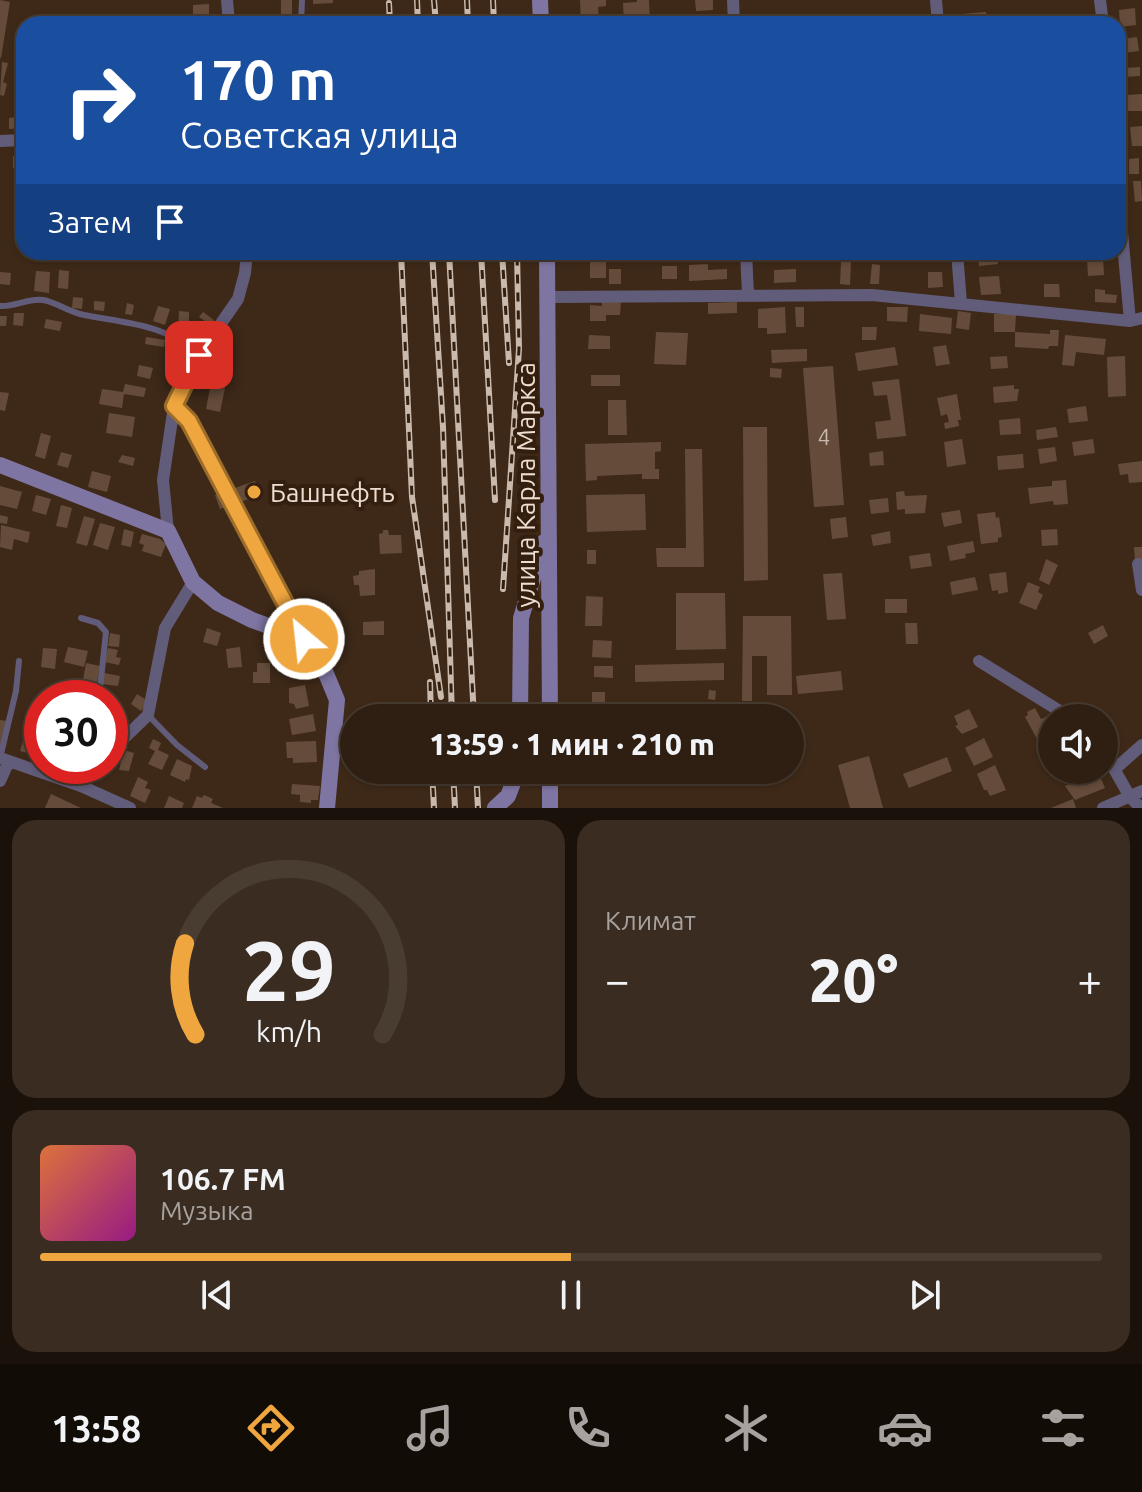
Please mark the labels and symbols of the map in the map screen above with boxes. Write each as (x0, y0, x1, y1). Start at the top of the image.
pin (165, 321, 233, 389)
street label: улица Карла Маркса (511, 362, 540, 608)
house number: 4 (818, 424, 830, 449)
place label: Башнефть (270, 478, 395, 507)
marker: Башнефть (245, 483, 263, 501)
position arrow (262, 597, 346, 681)
speed limit sign: 30 (24, 680, 128, 784)

